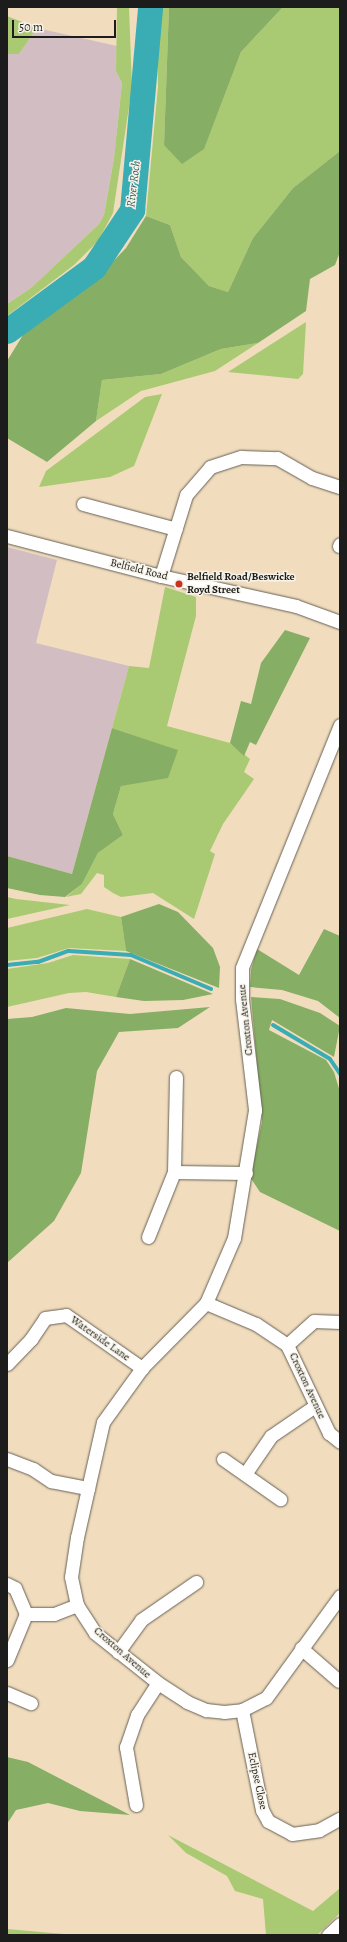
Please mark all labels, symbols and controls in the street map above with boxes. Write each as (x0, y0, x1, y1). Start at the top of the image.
scale bar (14, 12, 118, 38)
text: 50 m (19, 19, 43, 35)
water label: River Roch (124, 160, 144, 208)
street label: Belfield Road (109, 556, 169, 584)
place label: Belfield Road/Beswicke Royd Street (187, 571, 295, 597)
marker: Belfield Road/Beswicke Royd Street (174, 579, 184, 589)
street label: Croxton Avenue (236, 984, 256, 1056)
street label: Waterside Lane (68, 1314, 132, 1364)
street label: Croxton Avenue (286, 1351, 328, 1421)
street label: Croxton Avenue (91, 1625, 153, 1681)
street label: Eclipse Close (244, 1751, 270, 1811)

